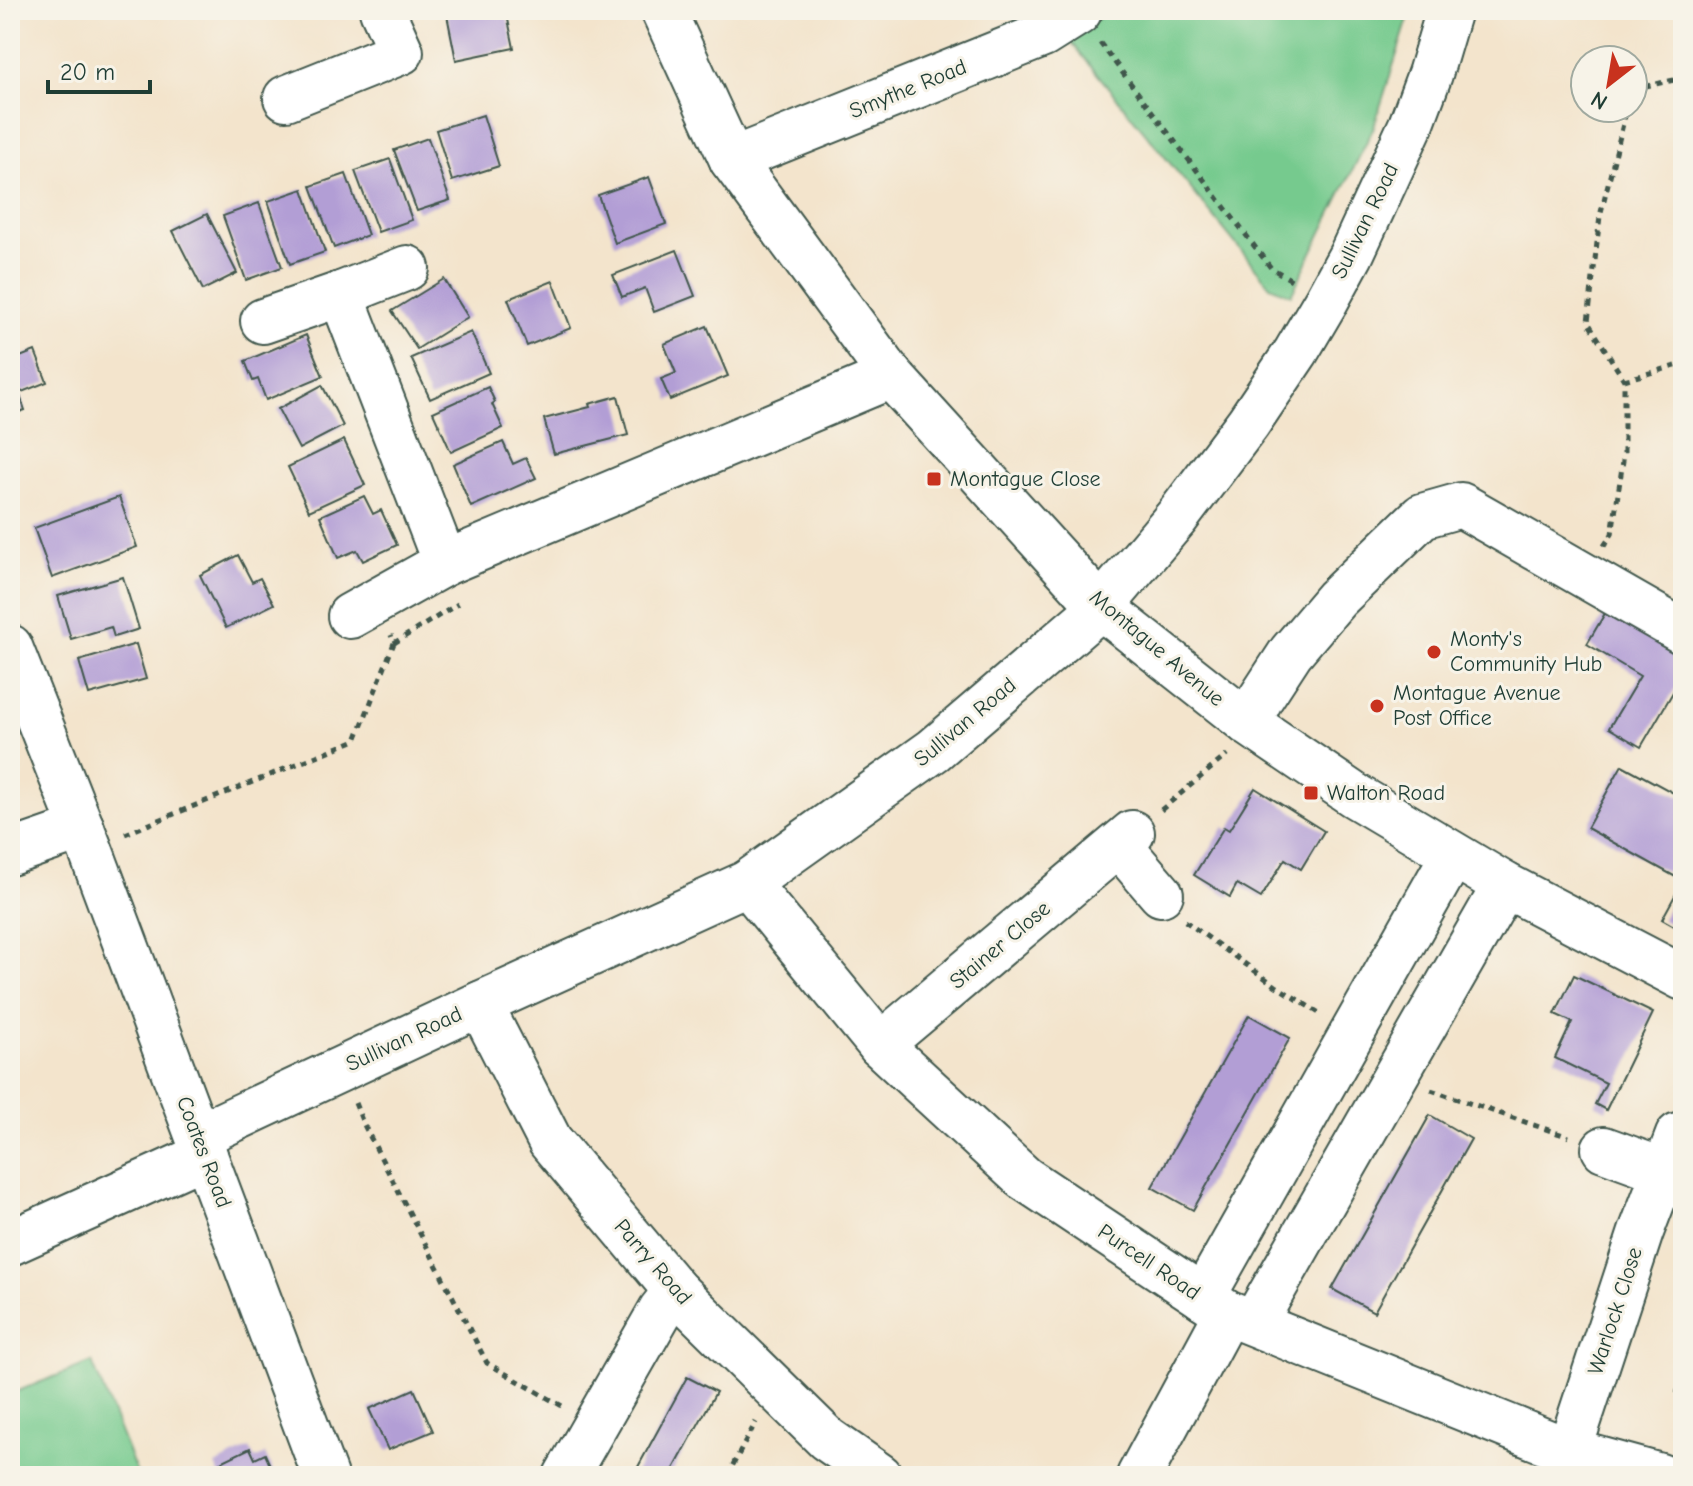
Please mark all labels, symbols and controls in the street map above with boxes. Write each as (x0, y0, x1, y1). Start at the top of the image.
scale bar (48, 44, 150, 94)
north arrow (1569, 44, 1649, 124)
street label: Smythe Road (846, 54, 970, 124)
text: 20 m (60, 58, 115, 86)
text: N (1586, 85, 1612, 115)
street label: Sullivan Road (1326, 159, 1404, 283)
place label: Montague Close (950, 466, 1100, 492)
marker: Montague Close (925, 470, 943, 488)
street label: Montague Avenue (1084, 584, 1230, 712)
place label: Monty's Community Hub (1450, 626, 1602, 677)
marker: Monty's Community Hub (1425, 643, 1443, 661)
street label: Sullivan Road (909, 672, 1021, 772)
place label: Montague Avenue Post Office (1393, 680, 1561, 731)
marker: Montague Avenue Post Office (1368, 697, 1386, 715)
place label: Walton Road (1327, 780, 1445, 806)
marker: Walton Road (1302, 784, 1320, 802)
street label: Stainer Close (944, 895, 1056, 995)
street label: Sullivan Road (342, 1001, 466, 1077)
street label: Coates Road (171, 1093, 237, 1211)
street label: Parry Road (609, 1214, 697, 1310)
street label: Purcell Road (1093, 1218, 1205, 1306)
street label: Warlock Close (1582, 1244, 1648, 1378)

